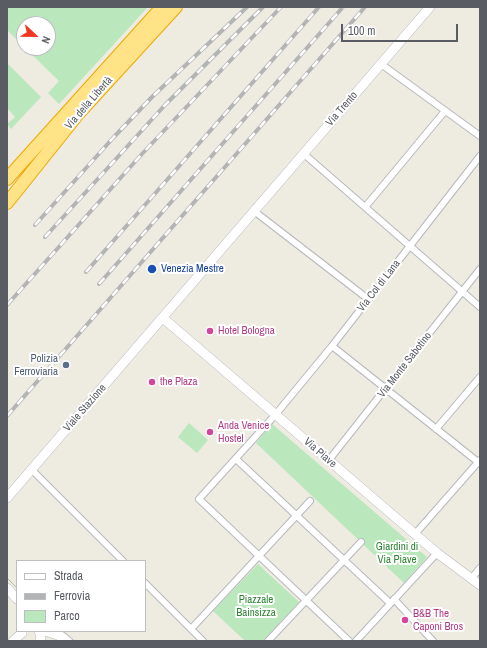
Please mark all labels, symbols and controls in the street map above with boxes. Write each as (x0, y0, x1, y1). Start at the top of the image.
north arrow (16, 16, 56, 56)
scale bar (343, 16, 460, 42)
text: 100 m (348, 23, 375, 39)
text: N (38, 34, 54, 46)
street label: Via della Libertà (63, 74, 115, 132)
street label: Via Trento (323, 89, 361, 129)
street label: Via Col di Lana (355, 257, 403, 315)
place label: Venezia Mestre (161, 262, 224, 276)
marker: Venezia Mestre (146, 263, 158, 275)
place label: Hotel Bologna (218, 324, 275, 338)
marker: Hotel Bologna (205, 326, 215, 336)
street label: Via Monte Sabotino (375, 330, 435, 400)
place label: Polizia Ferroviaria (14, 352, 58, 378)
marker: Polizia Ferroviaria (61, 360, 71, 370)
place label: the Plaza (160, 375, 198, 389)
marker: the Plaza (147, 377, 157, 387)
street label: Viale Stazione (61, 382, 109, 434)
place label: Anda Venice Hostel (218, 419, 269, 445)
marker: Anda Venice Hostel (205, 427, 215, 437)
street label: Via Piave (301, 435, 339, 471)
park label: Giardini di Via Piave (376, 540, 418, 566)
legend (16, 560, 146, 632)
text: Strada (54, 568, 83, 584)
text: Ferrovia (54, 588, 90, 604)
park label: Piazzale Bainsizza (236, 593, 276, 619)
place label: B&B The Caponi Bros (413, 607, 463, 633)
text: Parco (54, 608, 80, 624)
marker: B&B The Caponi Bros (400, 615, 410, 625)

